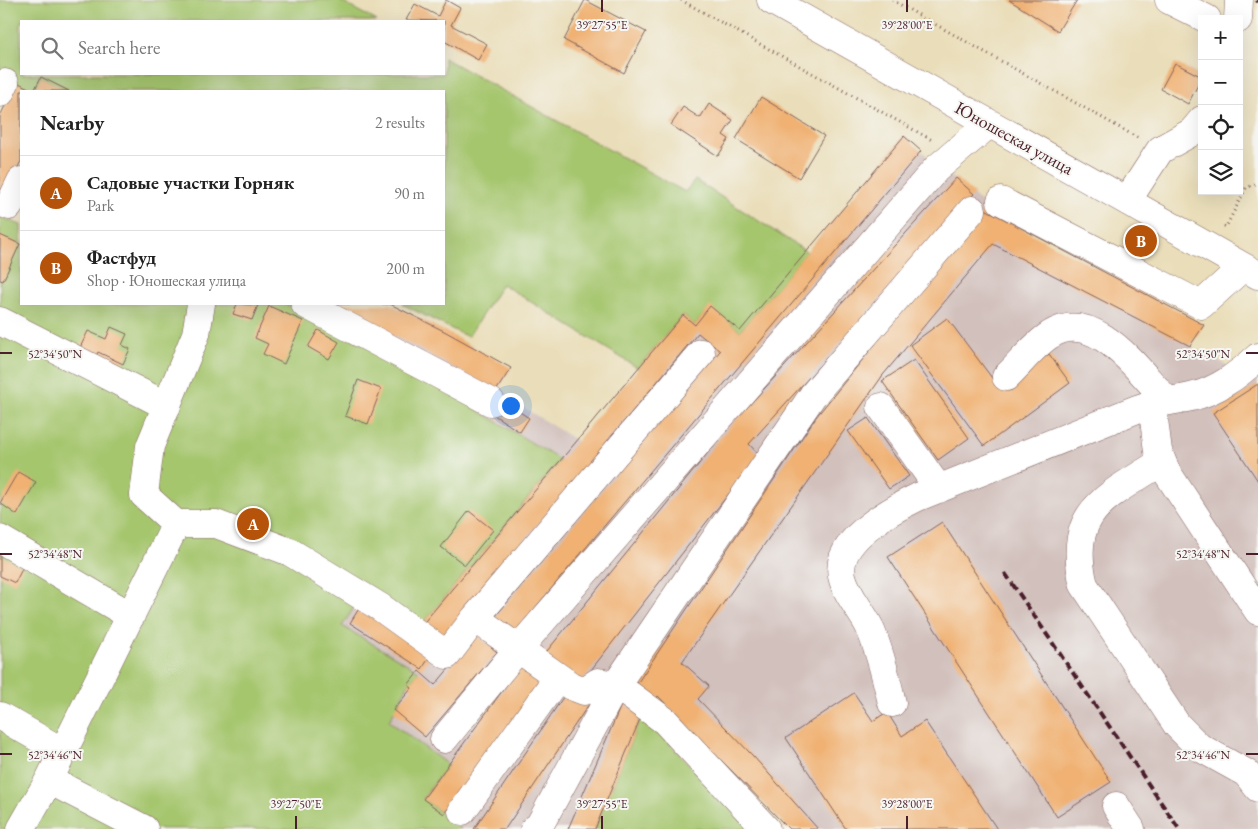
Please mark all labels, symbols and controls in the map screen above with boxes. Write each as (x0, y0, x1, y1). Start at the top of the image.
map controls (1198, 15, 1243, 195)
button: + (1198, 15, 1243, 60)
text: 39°27'55"E (576, 17, 628, 33)
text: 39°28'00"E (881, 17, 933, 33)
search box (20, 20, 445, 75)
icon: search (38, 34, 66, 62)
text: Search here (78, 35, 160, 60)
button: − (1198, 60, 1243, 105)
street label: Юношеская улица (951, 95, 1078, 180)
button: locate (1198, 105, 1243, 150)
text: Nearby (40, 109, 104, 136)
text: 2 results (375, 112, 425, 133)
button: layers (1198, 150, 1243, 195)
text: Садовые участки Горняк (87, 170, 294, 195)
text: A (50, 183, 62, 204)
text: 90 m (394, 183, 425, 204)
text: Park (87, 195, 114, 216)
pin: B (1125, 222, 1157, 260)
text: Фастфуд (87, 245, 156, 270)
text: B (51, 258, 61, 279)
text: 200 m (386, 258, 425, 279)
text: Shop · Юношеская улица (87, 270, 246, 291)
text: 52°34'50"N (28, 346, 82, 362)
text: 52°34'50"N (1176, 346, 1230, 362)
your location (498, 393, 524, 419)
pin: A (237, 505, 269, 543)
text: 52°34'48"N (28, 546, 82, 562)
text: 52°34'48"N (1176, 546, 1230, 562)
text: 52°34'46"N (28, 747, 82, 763)
text: 52°34'46"N (1176, 747, 1230, 763)
text: 39°27'50"E (270, 796, 322, 812)
text: 39°27'55"E (576, 796, 628, 812)
text: 39°28'00"E (881, 796, 933, 812)

